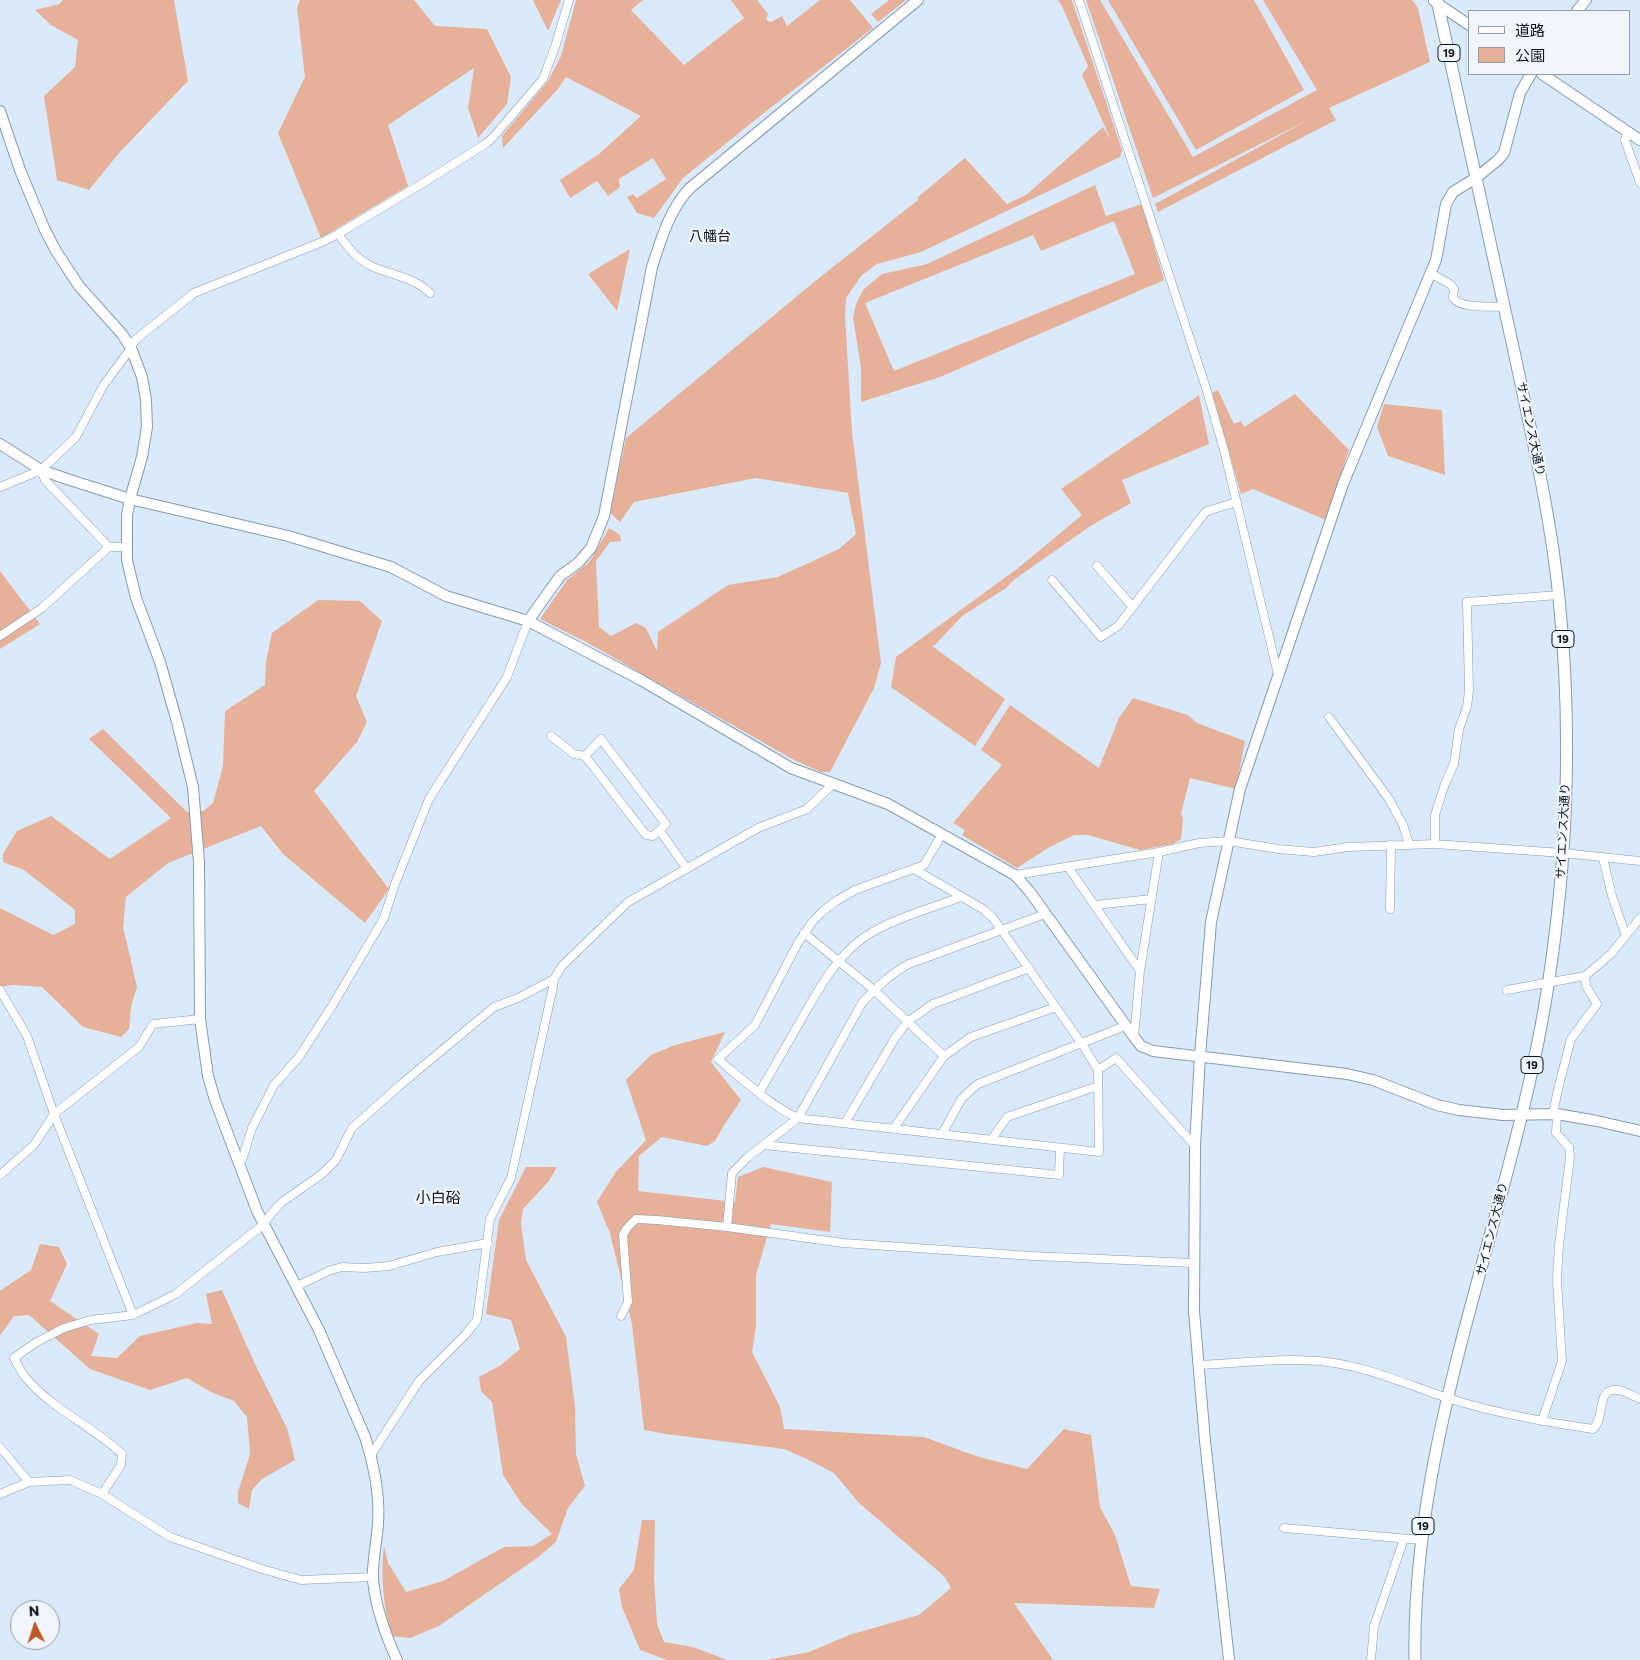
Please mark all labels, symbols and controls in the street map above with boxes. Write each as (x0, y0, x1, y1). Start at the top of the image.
legend (1468, 10, 1630, 75)
text: 道路 (1515, 21, 1545, 39)
road number: 19 (1438, 44, 1460, 62)
text: 公園 (1515, 46, 1545, 64)
district label: 八幡台 (689, 228, 731, 244)
street label: サイエンス大通り (1514, 381, 1548, 477)
road number: 19 (1552, 630, 1574, 648)
street label: サイエンス大通り (1553, 783, 1573, 879)
road number: 19 (1521, 1056, 1543, 1074)
street label: サイエンス大通り (1473, 1181, 1511, 1277)
district label: 小白硲 (416, 1189, 460, 1207)
road number: 19 (1412, 1518, 1434, 1534)
north arrow (10, 1600, 60, 1650)
text: N (28, 1602, 40, 1619)

